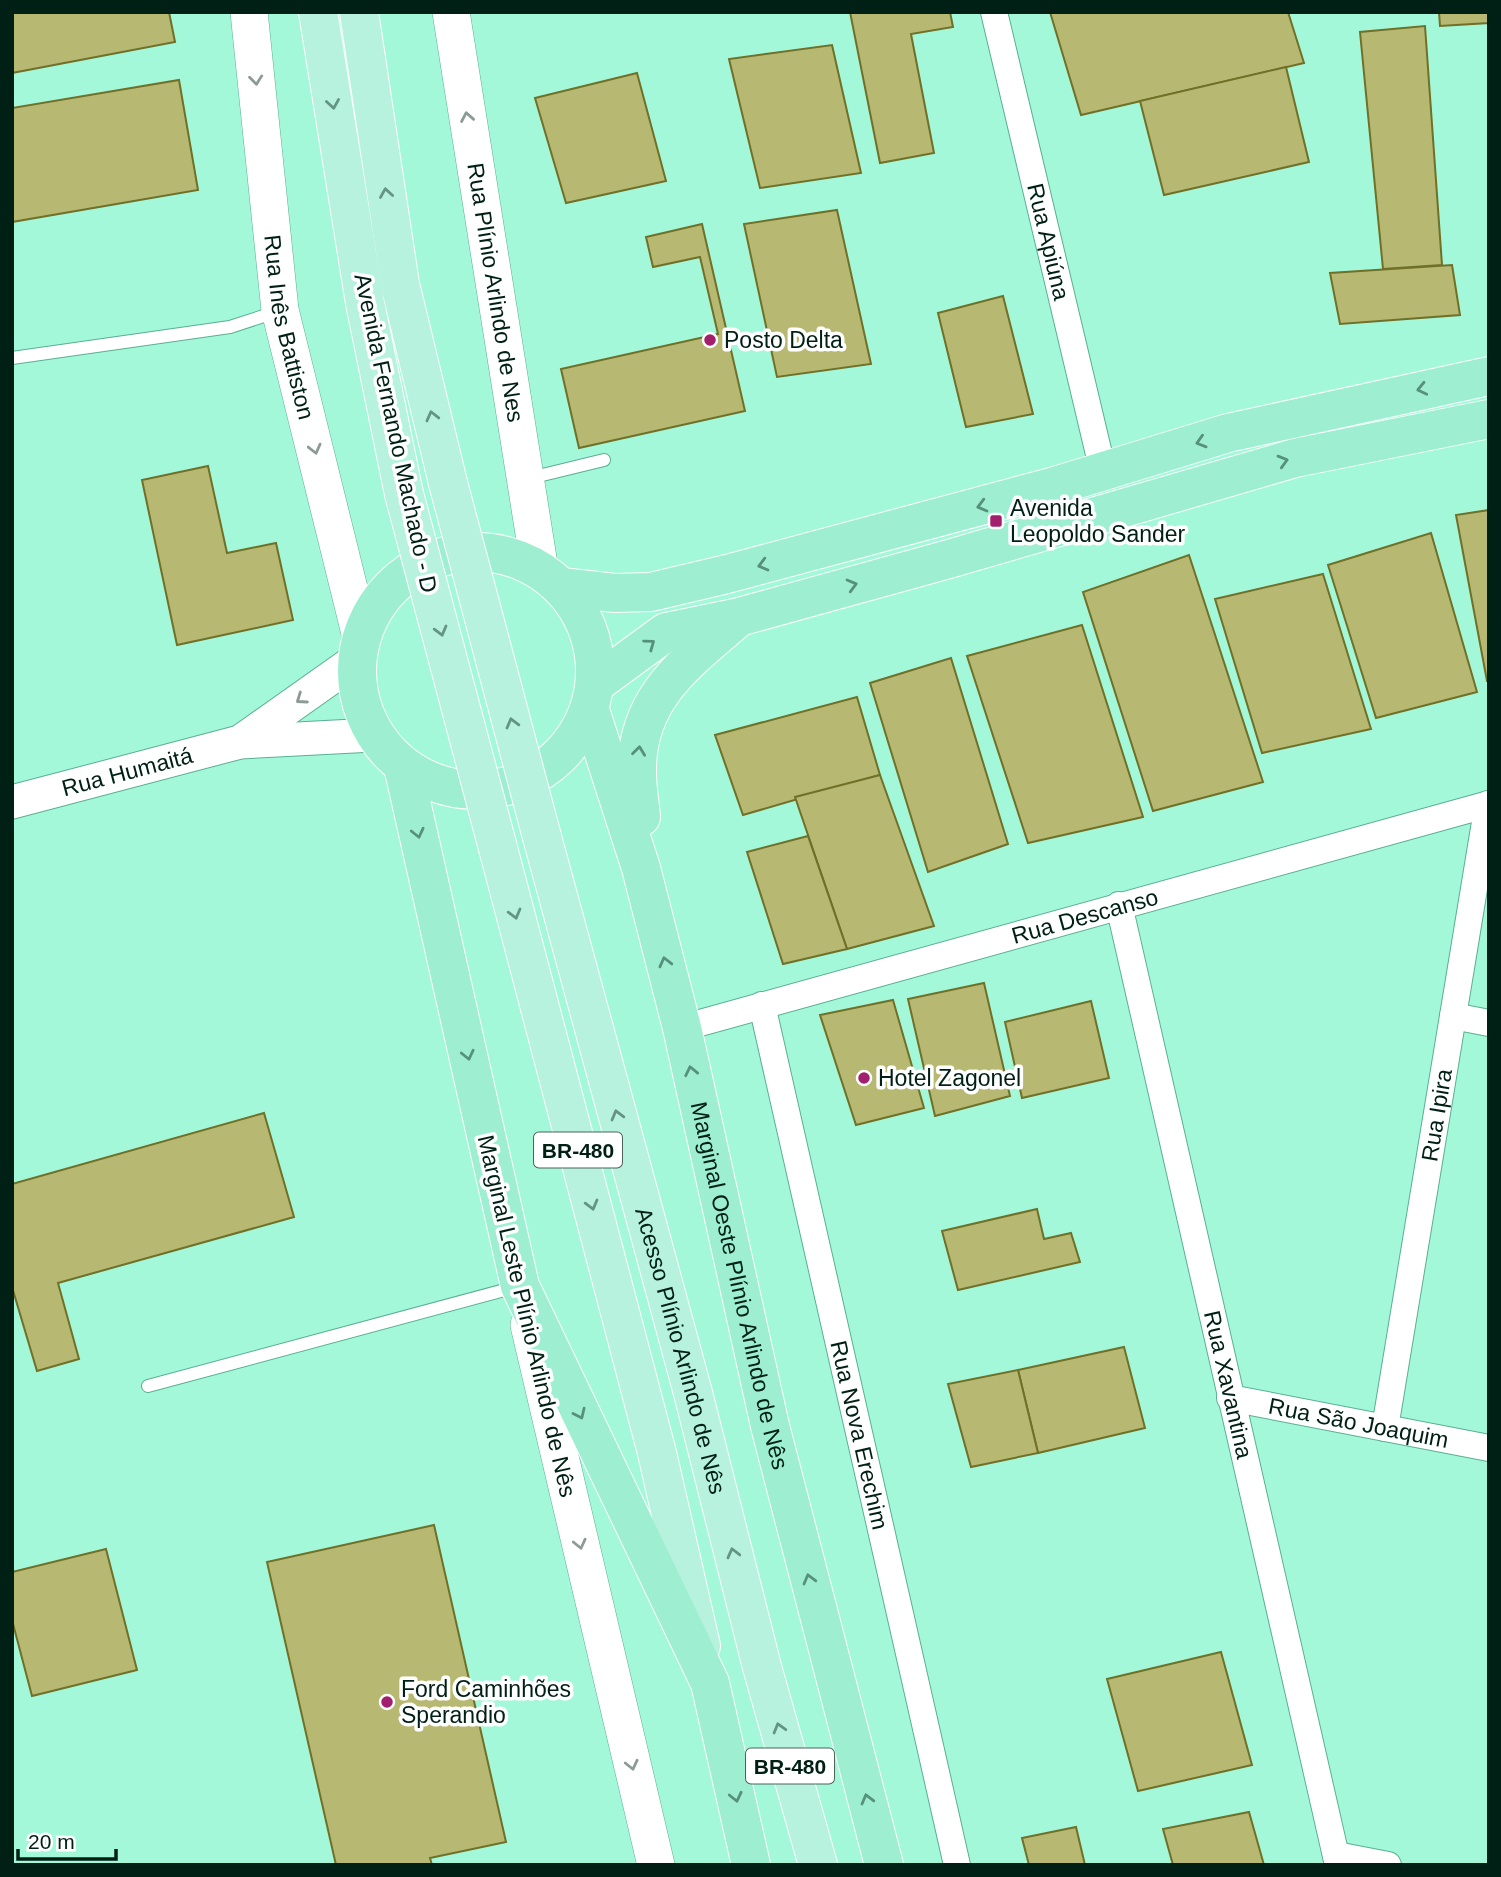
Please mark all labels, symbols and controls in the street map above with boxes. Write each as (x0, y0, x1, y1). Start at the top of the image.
one-way arrow (248, 75, 263, 86)
one-way arrow (325, 98, 340, 110)
one-way arrow (460, 111, 475, 123)
street label: Rua Plínio Arlindo de Nes (462, 161, 529, 424)
street label: Rua Apiúna (1022, 181, 1075, 303)
one-way arrow (379, 188, 394, 199)
street label: Rua Inês Battiston (259, 233, 320, 422)
street label: Avenida Fernando Machado - D (349, 271, 443, 595)
place label: Posto Delta (724, 327, 843, 353)
marker: Posto Delta (702, 332, 718, 348)
one-way arrow (1416, 381, 1428, 396)
one-way arrow (426, 410, 440, 422)
one-way arrow (1195, 433, 1207, 448)
one-way arrow (307, 443, 321, 455)
one-way arrow (1276, 455, 1288, 470)
place label: Avenida Leopoldo Sander (1010, 495, 1186, 547)
one-way arrow (976, 497, 988, 512)
marker: Avenida Leopoldo Sander (988, 513, 1004, 529)
one-way arrow (757, 557, 769, 571)
one-way arrow (846, 579, 858, 593)
one-way arrow (433, 625, 447, 637)
one-way arrow (643, 639, 655, 652)
one-way arrow (296, 691, 309, 703)
one-way arrow (506, 717, 520, 729)
street label: Rua Humaitá (59, 742, 196, 801)
one-way arrow (632, 745, 647, 757)
one-way arrow (410, 827, 424, 839)
street label: Rua Descanso (1009, 883, 1161, 949)
one-way arrow (507, 908, 522, 920)
one-way arrow (659, 956, 673, 968)
one-way arrow (459, 1049, 474, 1061)
one-way arrow (685, 1065, 700, 1077)
place label: Hotel Zagonel (878, 1065, 1021, 1091)
street label: Rua Ipira (1416, 1067, 1457, 1163)
marker: Hotel Zagonel (856, 1070, 872, 1086)
street label: Marginal Oeste Plínio Arlindo de Nês (686, 1099, 794, 1472)
one-way arrow (611, 1109, 625, 1121)
street label: Marginal Leste Plínio Arlindo de Nês (473, 1132, 581, 1500)
road number: BR-480 (534, 1132, 622, 1168)
one-way arrow (584, 1199, 598, 1211)
street label: Acesso Plínio Arlindo de Nês (630, 1204, 731, 1497)
street label: Rua Xavantina (1199, 1308, 1258, 1461)
street label: Rua Nova Erechim (825, 1338, 894, 1532)
street label: Rua São Joaquim (1266, 1393, 1451, 1453)
one-way arrow (572, 1407, 586, 1419)
one-way arrow (572, 1537, 586, 1549)
one-way arrow (727, 1547, 741, 1559)
one-way arrow (803, 1573, 817, 1585)
place label: Ford Caminhões Sperandio (401, 1676, 571, 1728)
marker: Ford Caminhões Sperandio (379, 1694, 395, 1710)
one-way arrow (773, 1723, 787, 1735)
road number: BR-480 (746, 1748, 834, 1784)
one-way arrow (624, 1759, 638, 1771)
one-way arrow (728, 1791, 742, 1803)
one-way arrow (861, 1793, 875, 1805)
scale bar (18, 1818, 116, 1862)
text: 20 m (28, 1830, 75, 1853)

